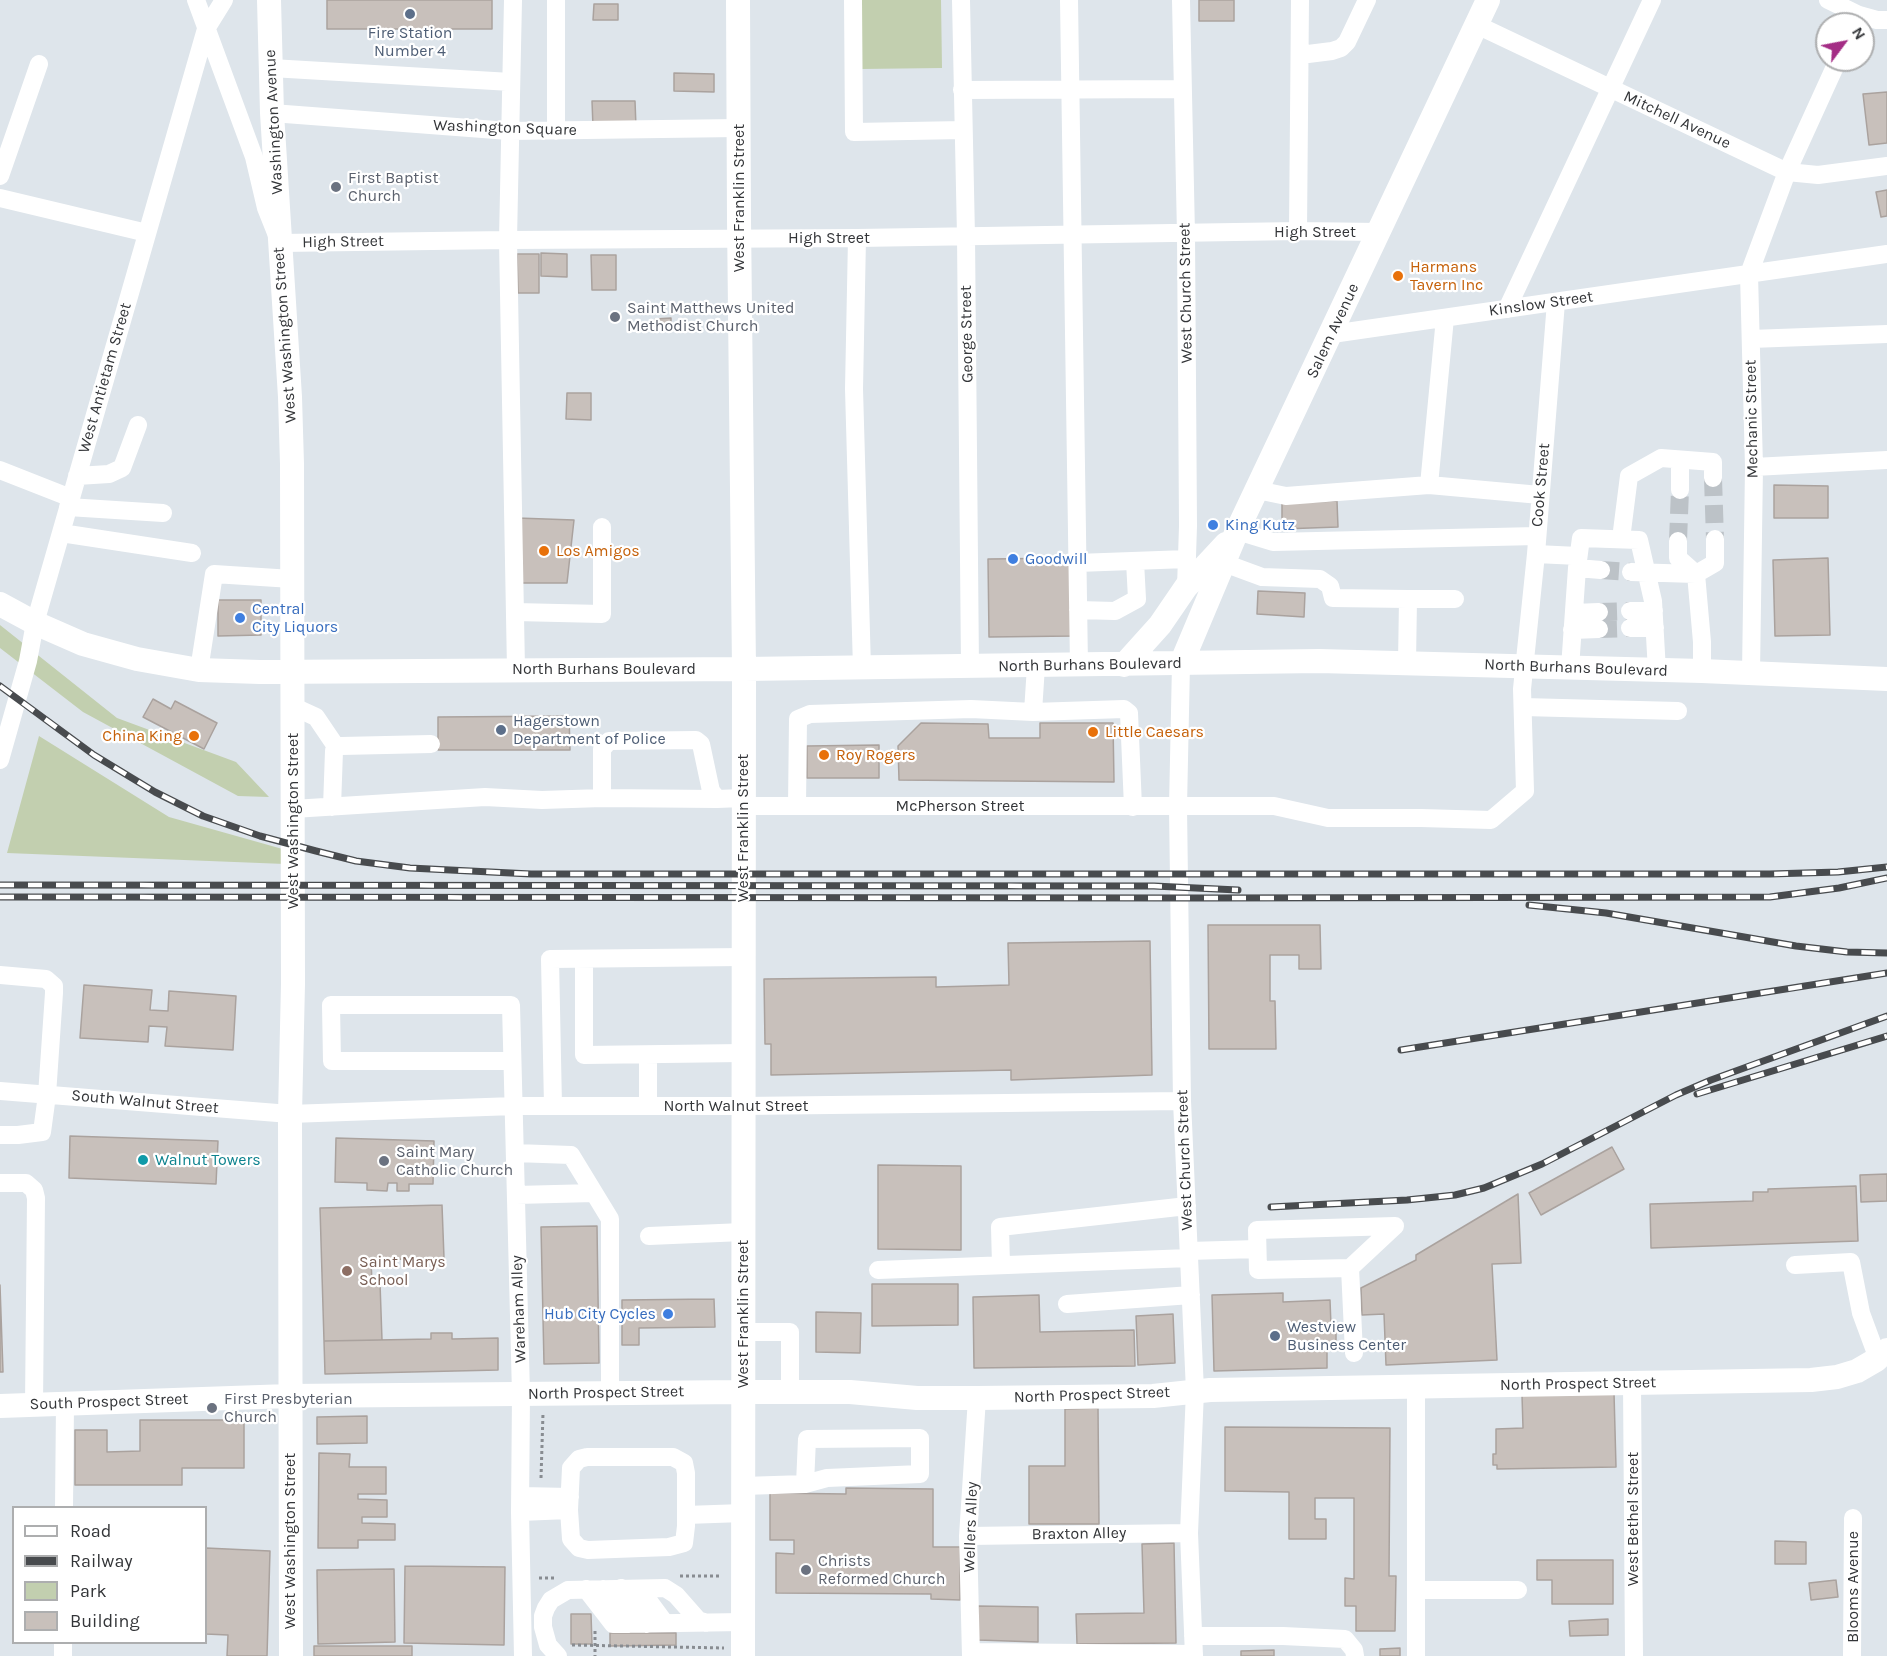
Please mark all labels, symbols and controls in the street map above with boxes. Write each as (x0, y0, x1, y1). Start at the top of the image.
marker: Fire Station Number 4 (403, 7, 417, 21)
north arrow (1815, 12, 1875, 72)
place label: Fire Station Number 4 (368, 23, 452, 61)
text: N (1848, 23, 1870, 43)
street label: Washington Avenue (261, 49, 287, 195)
street label: Mitchell Avenue (1620, 87, 1734, 153)
street label: Washington Square (433, 116, 577, 140)
street label: West Franklin Street (729, 124, 749, 272)
place label: First Baptist Church (348, 168, 438, 206)
marker: First Baptist Church (329, 180, 343, 194)
street label: West Church Street (1175, 222, 1197, 364)
street label: High Street (1274, 222, 1356, 242)
street label: High Street (788, 228, 870, 248)
street label: High Street (302, 232, 384, 252)
street label: West Washington Street (269, 246, 301, 424)
place label: Harmans Tavern Inc (1410, 257, 1483, 295)
marker: Harmans Tavern Inc (1391, 269, 1405, 283)
street label: Salem Avenue (1303, 280, 1363, 382)
street label: George Street (957, 285, 977, 383)
street label: Kinslow Street (1488, 287, 1594, 321)
place label: Saint Matthews United Methodist Church (627, 298, 794, 336)
street label: West Antietam Street (74, 301, 136, 455)
marker: Saint Matthews United Methodist Church (608, 310, 622, 324)
street label: Mechanic Street (1741, 359, 1763, 479)
street label: Cook Street (1528, 442, 1554, 528)
place label: King Kutz (1225, 515, 1295, 535)
marker: King Kutz (1206, 518, 1220, 532)
place label: Los Amigos (556, 541, 640, 561)
marker: Los Amigos (537, 544, 551, 558)
place label: Goodwill (1025, 549, 1088, 569)
marker: Goodwill (1006, 552, 1020, 566)
place label: Central City Liquors (252, 599, 338, 637)
marker: Central City Liquors (233, 611, 247, 625)
street label: North Burhans Boulevard (998, 654, 1182, 676)
street label: North Burhans Boulevard (1484, 655, 1668, 681)
street label: North Burhans Boulevard (512, 659, 696, 679)
place label: Hagerstown Department of Police (513, 711, 666, 749)
place label: Little Caesars (1105, 722, 1204, 742)
marker: Hagerstown Department of Police (494, 723, 508, 737)
marker: Little Caesars (1086, 725, 1100, 739)
place label: China King (102, 726, 182, 746)
marker: China King (187, 729, 201, 743)
street label: West Washington Street (283, 733, 303, 909)
place label: Roy Rogers (836, 745, 916, 765)
marker: Roy Rogers (817, 748, 831, 762)
street label: West Franklin Street (733, 754, 753, 902)
street label: McPherson Street (896, 796, 1024, 816)
street label: South Walnut Street (71, 1086, 219, 1118)
street label: West Church Street (1173, 1089, 1197, 1231)
street label: North Walnut Street (663, 1096, 809, 1116)
place label: Saint Mary Catholic Church (396, 1142, 513, 1180)
place label: Walnut Towers (155, 1150, 261, 1170)
marker: Walnut Towers (136, 1153, 150, 1167)
marker: Saint Mary Catholic Church (377, 1154, 391, 1168)
street label: West Franklin Street (733, 1240, 753, 1388)
place label: Saint Marys School (359, 1252, 446, 1290)
street label: Wareham Alley (508, 1255, 530, 1363)
marker: Saint Marys School (340, 1264, 354, 1278)
place label: Hub City Cycles (544, 1304, 656, 1324)
marker: Hub City Cycles (661, 1307, 675, 1321)
place label: Westview Business Center (1287, 1317, 1406, 1355)
marker: Westview Business Center (1268, 1329, 1282, 1343)
street label: North Prospect Street (1500, 1373, 1656, 1395)
street label: North Prospect Street (528, 1382, 684, 1404)
street label: North Prospect Street (1014, 1383, 1170, 1407)
place label: First Presbyterian Church (224, 1389, 353, 1427)
street label: South Prospect Street (29, 1390, 189, 1414)
marker: First Presbyterian Church (205, 1401, 219, 1415)
street label: West Bethel Street (1623, 1452, 1643, 1586)
street label: West Washington Street (280, 1453, 300, 1629)
street label: Wellers Alley (960, 1481, 982, 1573)
legend (12, 1506, 207, 1644)
text: Road (70, 1520, 111, 1542)
street label: Braxton Alley (1031, 1524, 1127, 1544)
street label: Blooms Avenue (1843, 1531, 1863, 1643)
text: Railway (70, 1550, 133, 1572)
place label: Christs Reformed Church (818, 1551, 945, 1589)
marker: Christs Reformed Church (799, 1563, 813, 1577)
text: Park (70, 1580, 107, 1602)
text: Building (70, 1610, 140, 1632)

